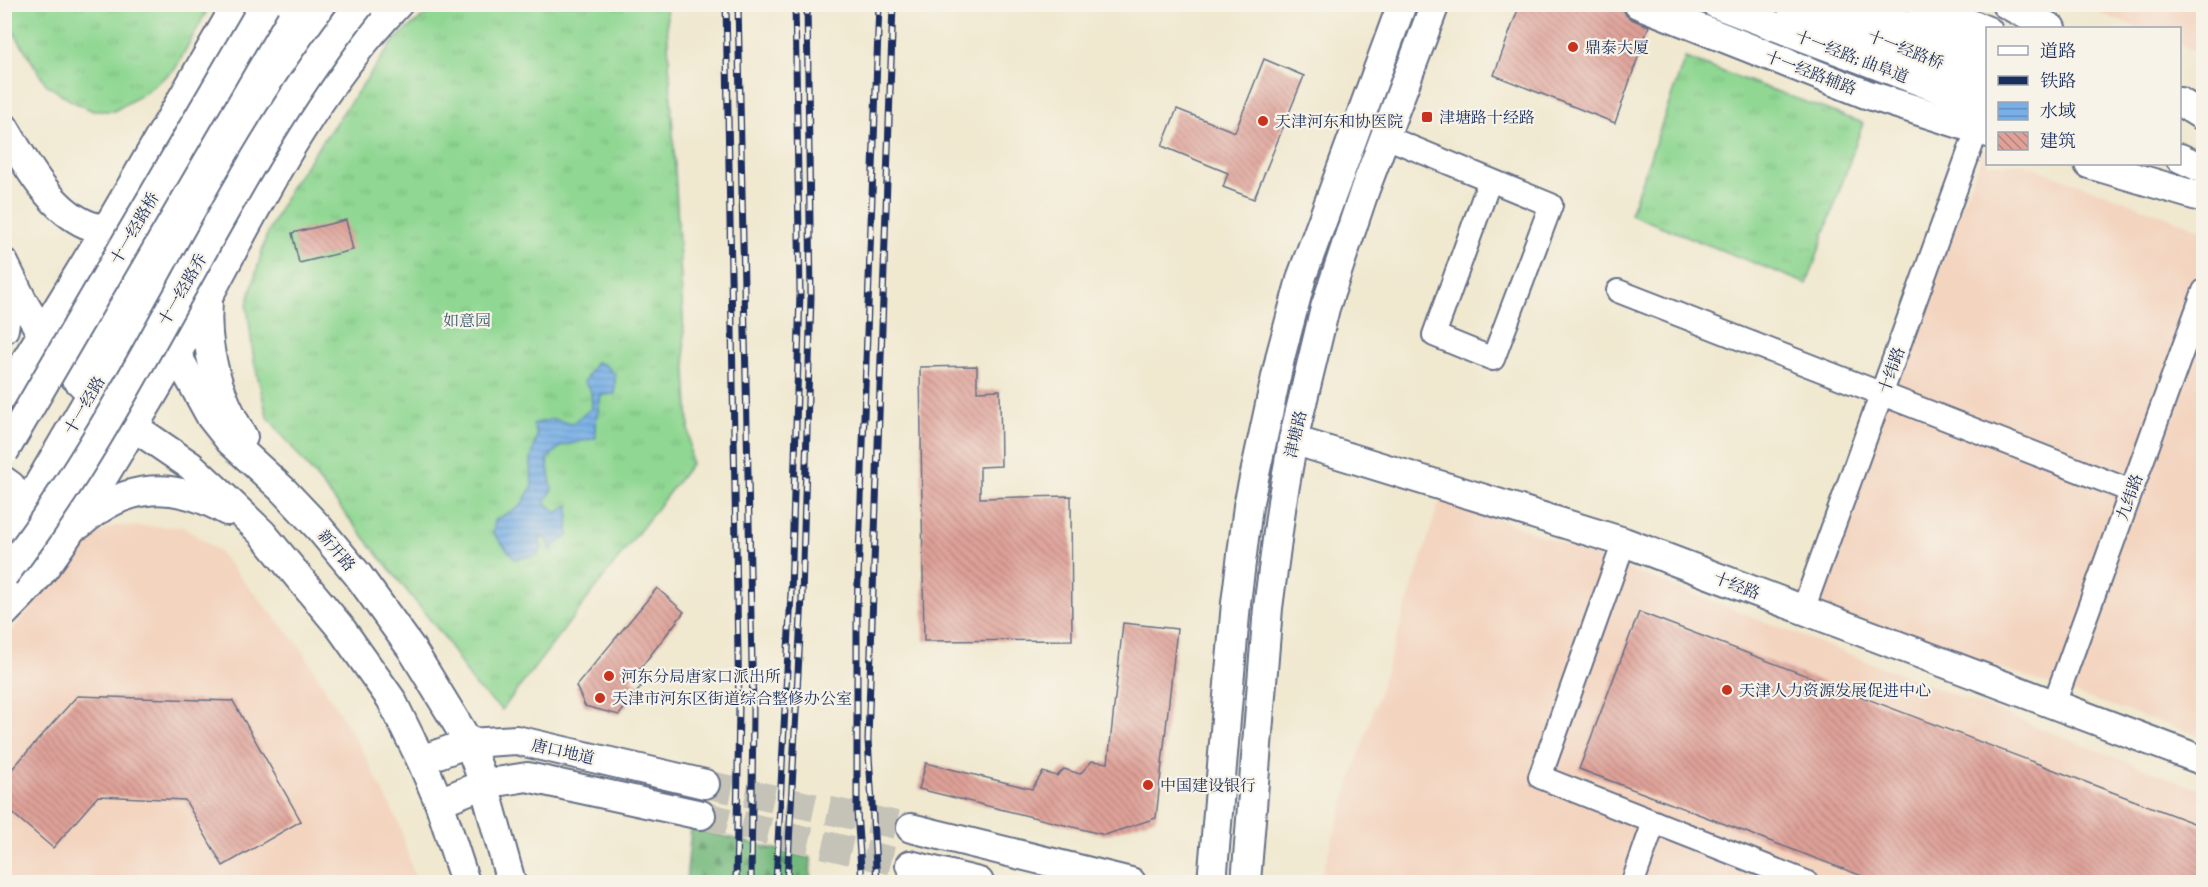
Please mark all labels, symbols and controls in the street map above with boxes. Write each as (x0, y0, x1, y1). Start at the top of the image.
street label: 十一经路; 曲阜道 (1793, 26, 1911, 87)
street label: 十一经路桥 (1865, 26, 1947, 73)
legend (1986, 27, 2181, 165)
place label: 鼎泰大厦 (1585, 38, 1649, 57)
marker: 鼎泰大厦 (1566, 40, 1580, 54)
text: 道路 (2040, 41, 2076, 62)
street label: 十一经路辅路 (1763, 46, 1859, 99)
text: 铁路 (2040, 71, 2076, 92)
text: 水域 (2040, 101, 2076, 122)
place label: 津塘路十经路 (1439, 108, 1535, 127)
marker: 津塘路十经路 (1420, 110, 1434, 124)
place label: 天津河东和协医院 (1275, 112, 1403, 131)
marker: 天津河东和协医院 (1256, 114, 1270, 128)
text: 建筑 (2040, 131, 2076, 152)
street label: 十一经路桥 (106, 189, 163, 268)
street label: 十一经路乔 (154, 250, 211, 329)
park label: 如意园 (443, 311, 491, 330)
street label: 十纬路 (1874, 344, 1909, 396)
street label: 十一经路 (60, 373, 109, 438)
street label: 津塘路 (1281, 409, 1310, 460)
street label: 九纬路 (2112, 471, 2147, 523)
street label: 新开路 (314, 526, 359, 575)
street label: 十经路 (1711, 568, 1763, 603)
place label: 河东分局唐家口派出所 (621, 667, 781, 686)
marker: 河东分局唐家口派出所 (602, 669, 616, 683)
place label: 天津人力资源发展促进中心 (1739, 681, 1931, 700)
marker: 天津人力资源发展促进中心 (1720, 683, 1734, 697)
place label: 天津市河东区街道综合整修办公室 (612, 689, 852, 708)
marker: 天津市河东区街道综合整修办公室 (593, 691, 607, 705)
street label: 唐口地道 (530, 735, 596, 768)
place label: 中国建设银行 (1160, 776, 1256, 795)
marker: 中国建设银行 (1141, 778, 1155, 792)

